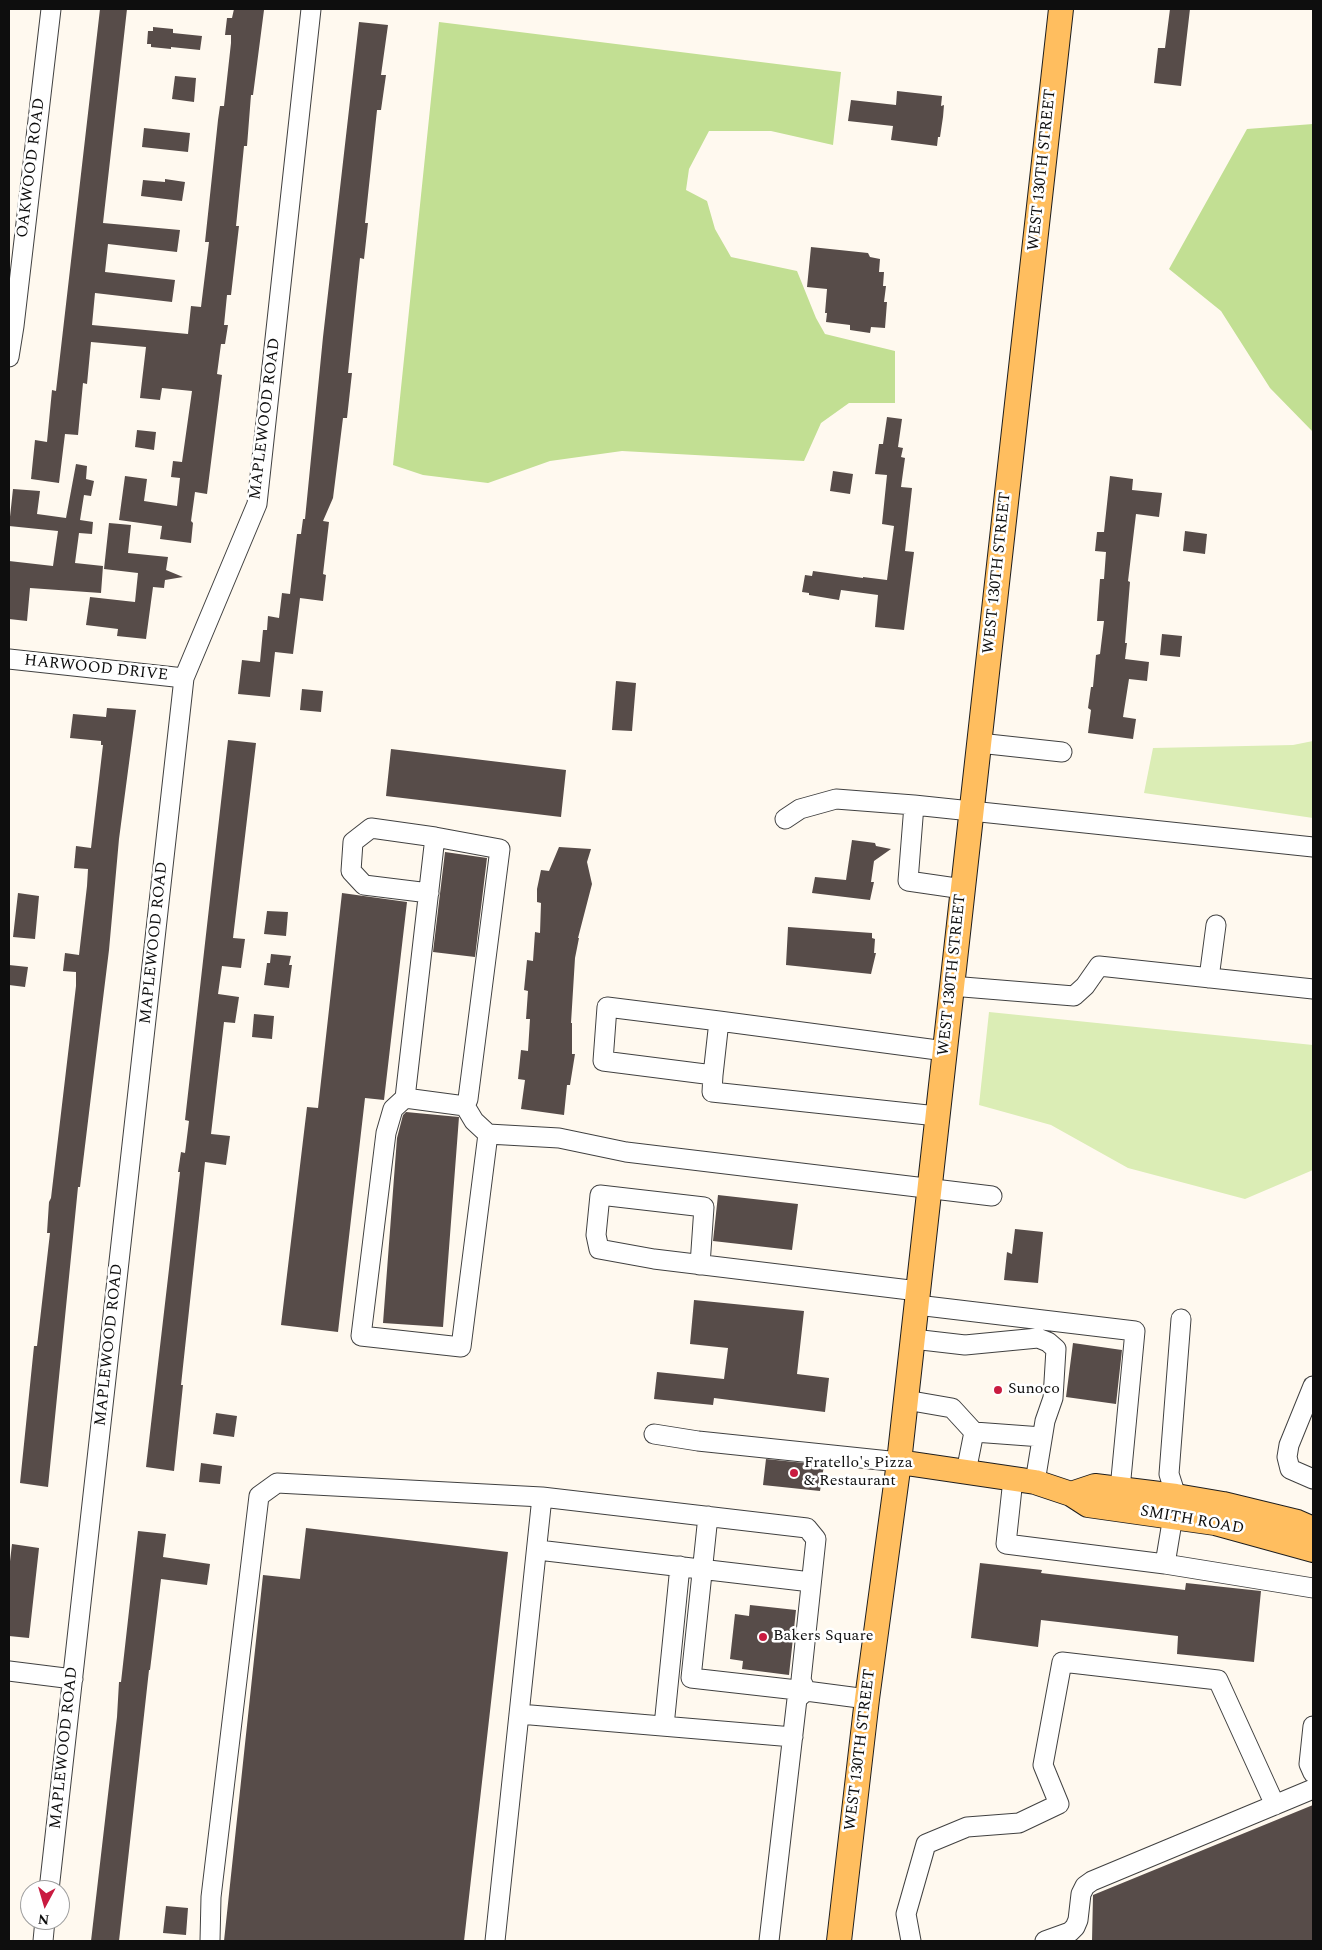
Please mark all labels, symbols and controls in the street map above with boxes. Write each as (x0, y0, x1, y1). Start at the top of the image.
street label: WEST 130TH STREET (1025, 88, 1061, 252)
street label: OAKWOOD ROAD (14, 97, 50, 239)
street label: MAPLEWOOD ROAD (247, 337, 285, 501)
street label: WEST 130TH STREET (980, 491, 1016, 655)
street label: HARWOOD DRIVE (23, 652, 169, 686)
street label: MAPLEWOOD ROAD (137, 861, 173, 1025)
street label: WEST 130TH STREET (935, 893, 971, 1057)
street label: MAPLEWOOD ROAD (92, 1263, 128, 1427)
place label: Sunoco (1008, 1380, 1060, 1400)
marker: Sunoco (992, 1384, 1004, 1396)
place label: Fratello's Pizza & Restaurant (804, 1454, 913, 1492)
marker: Fratello's Pizza & Restaurant (788, 1467, 800, 1479)
street label: SMITH ROAD (1139, 1502, 1245, 1540)
place label: Bakers Square (773, 1627, 874, 1647)
marker: Bakers Square (757, 1631, 769, 1643)
street label: MAPLEWOOD ROAD (47, 1666, 83, 1830)
street label: WEST 130TH STREET (842, 1668, 880, 1832)
north arrow (20, 1880, 70, 1930)
text: N (37, 1908, 50, 1930)

